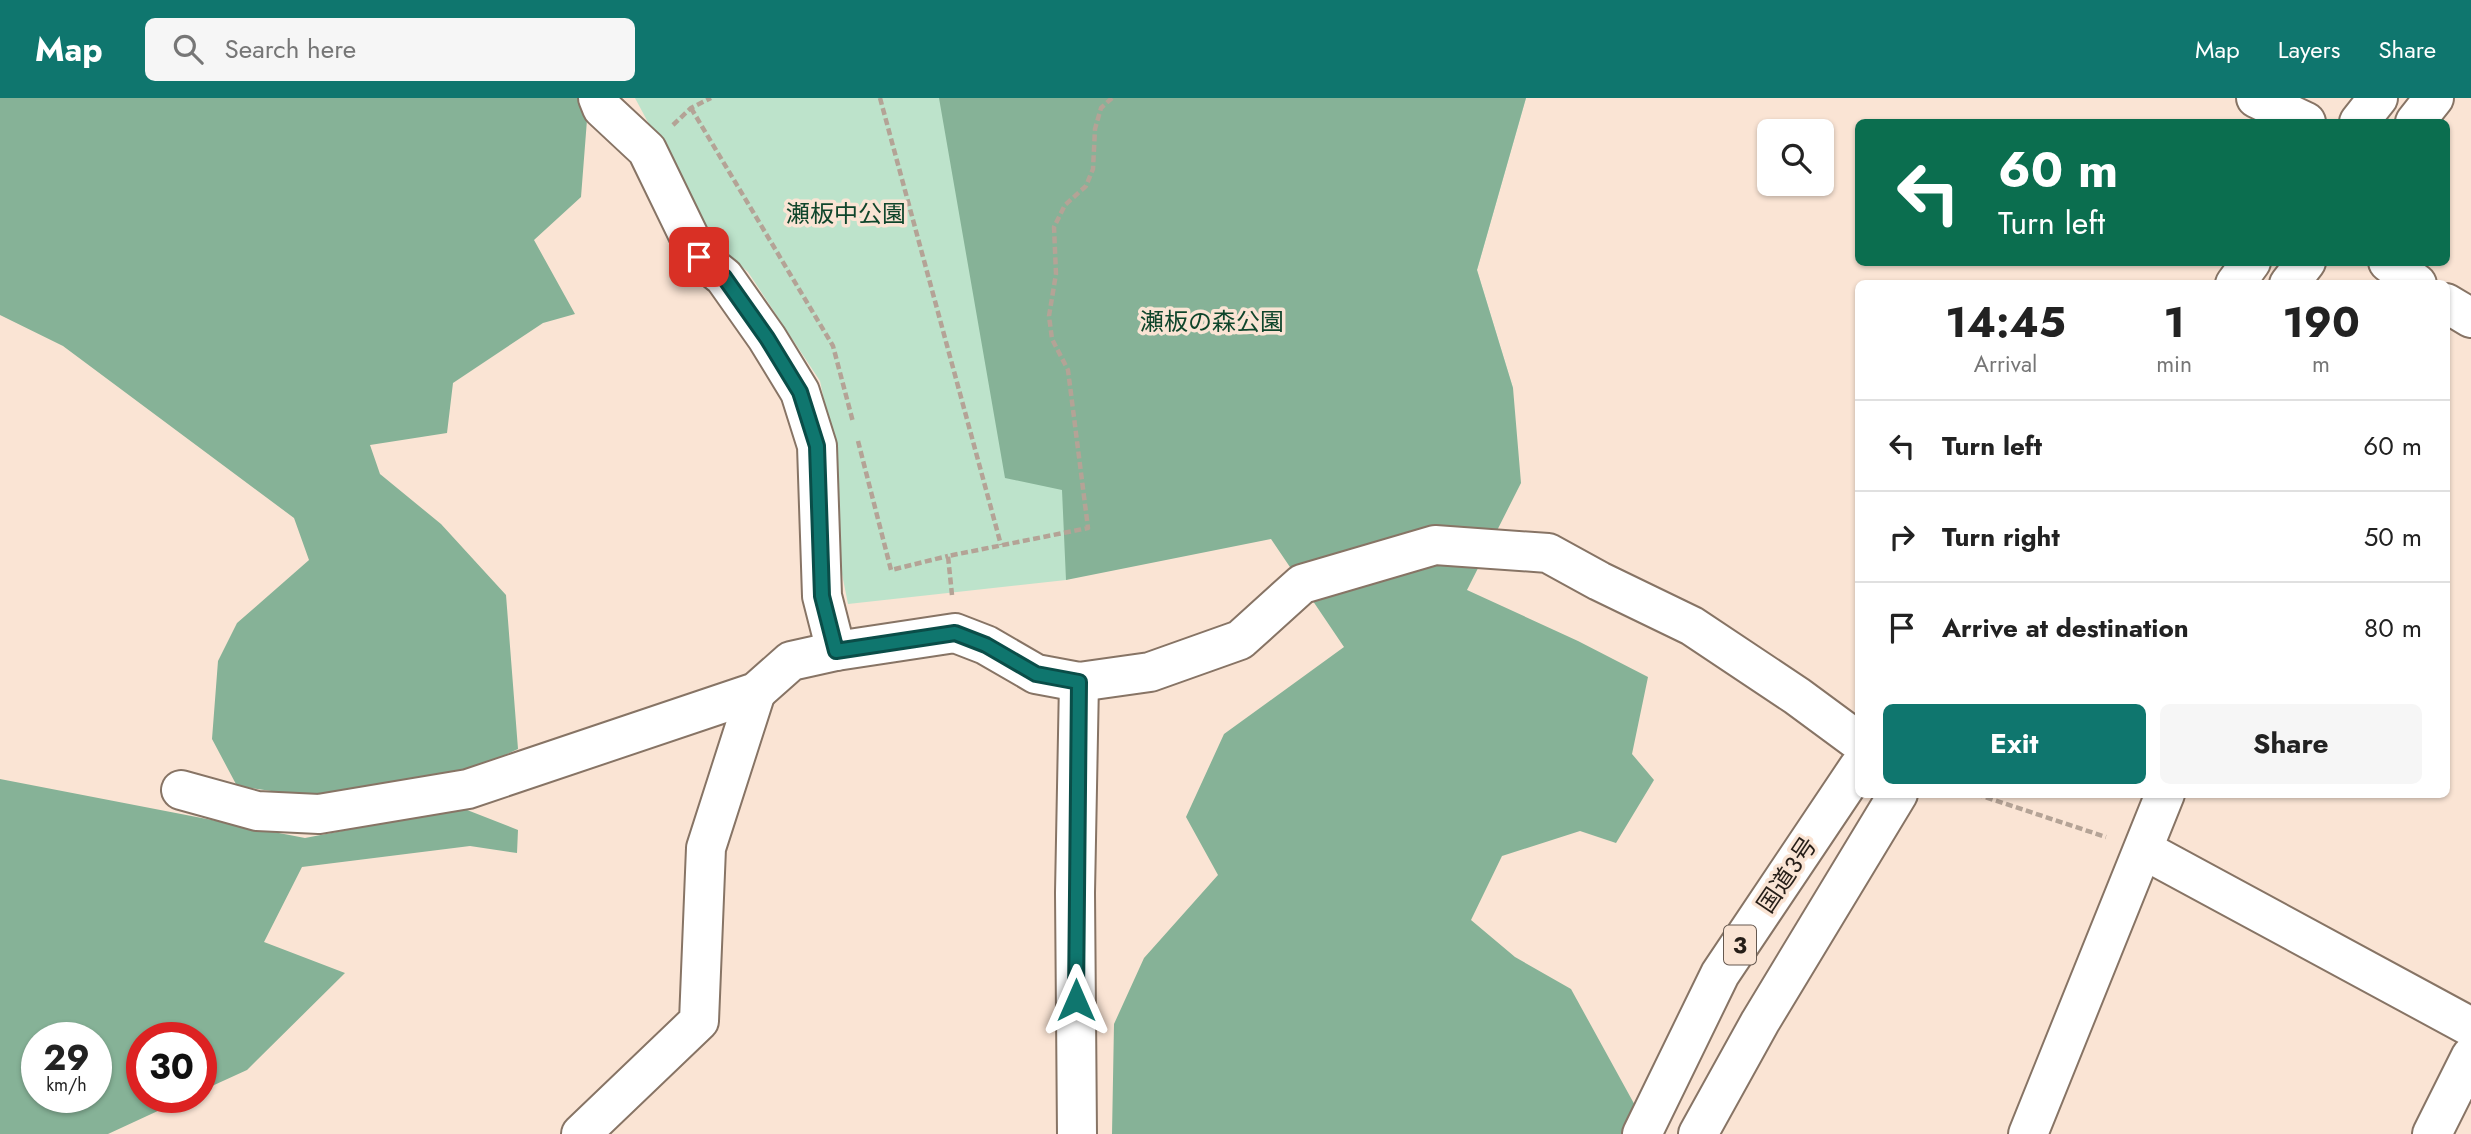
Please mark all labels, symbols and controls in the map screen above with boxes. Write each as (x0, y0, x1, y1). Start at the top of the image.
search box (145, 18, 635, 81)
text: Map (35, 26, 103, 73)
icon: search (169, 30, 207, 68)
text: Search here (225, 30, 356, 68)
text: Map (2195, 32, 2240, 67)
text: Layers (2278, 32, 2340, 67)
text: Share (2378, 32, 2436, 67)
map controls (1757, 119, 1834, 196)
button: search (1757, 119, 1834, 196)
text: 60 m (1998, 135, 2118, 205)
icon: left (1883, 147, 1974, 238)
park label: 瀬板中公園 (786, 196, 906, 231)
text: Turn left (1998, 200, 2105, 246)
pin (669, 227, 729, 287)
icon: arrive (680, 238, 718, 276)
text: 14:45 (1945, 292, 2066, 353)
text: 1 (2163, 292, 2185, 353)
text: 190 (2282, 292, 2360, 353)
park label: 瀬板の森公園 (1140, 304, 1284, 339)
text: Arrival (1974, 347, 2037, 381)
text: min (2156, 347, 2192, 381)
text: m (2312, 347, 2330, 381)
icon: left (1883, 427, 1921, 465)
text: Turn left (1942, 427, 2042, 465)
text: 60 m (2363, 427, 2422, 465)
icon: right (1883, 518, 1921, 556)
text: Turn right (1942, 518, 2060, 556)
text: 50 m (2364, 518, 2422, 556)
icon: arrive (1883, 609, 1921, 647)
text: Arrive at destination (1942, 609, 2189, 647)
text: 80 m (2364, 609, 2422, 647)
button: Exit (1883, 704, 2146, 784)
button: Share (2160, 704, 2422, 784)
street label: 国道3号 (1748, 830, 1825, 920)
road number: 3 (1724, 926, 1756, 964)
position arrow (1039, 963, 1113, 1037)
speed limit sign: 30 (126, 1022, 217, 1113)
text: 29 (43, 1033, 90, 1083)
text: km/h (46, 1072, 87, 1098)

